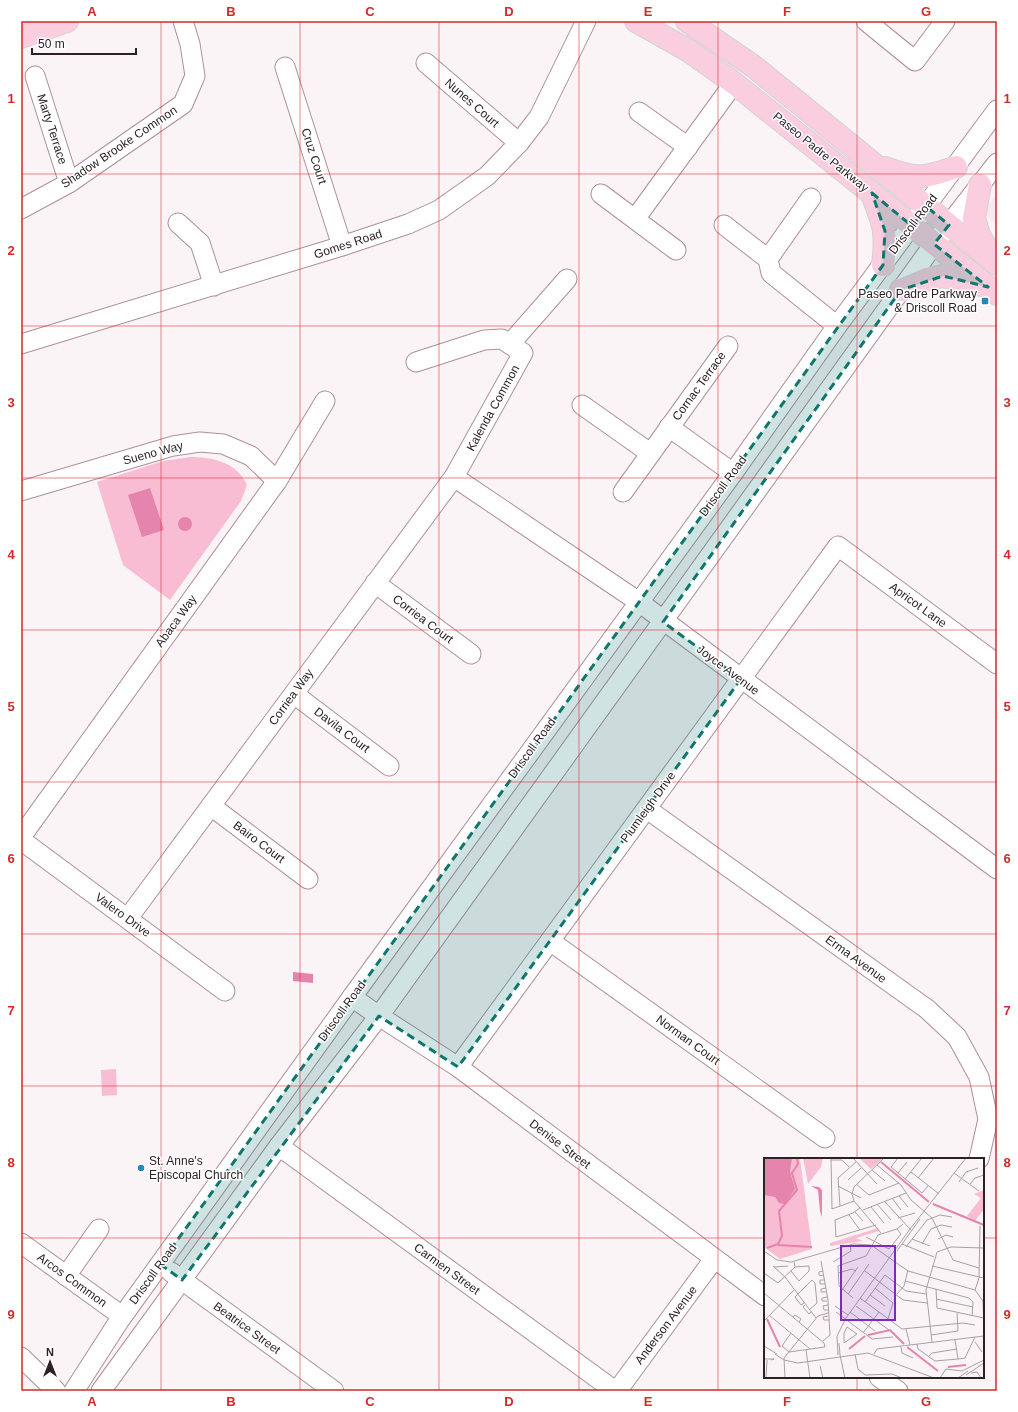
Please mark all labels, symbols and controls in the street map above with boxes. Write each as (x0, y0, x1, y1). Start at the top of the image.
text: A (87, 4, 97, 19)
text: B (226, 4, 236, 19)
text: C (365, 4, 375, 19)
text: D (504, 4, 514, 19)
text: E (644, 4, 653, 19)
text: F (783, 4, 791, 19)
text: G (921, 4, 931, 19)
scale bar (32, 30, 136, 56)
text: 50 m (38, 37, 65, 51)
street label: Nunes Court (442, 76, 503, 131)
text: 1 (7, 91, 15, 106)
text: 1 (1003, 91, 1011, 106)
street label: Marty Terrace (34, 92, 70, 166)
street label: Shadow Brooke Common (58, 103, 180, 191)
street label: Paseo Padre Parkway (770, 109, 872, 195)
street label: Cruz Court (298, 126, 330, 186)
street label: Driscoll Road (886, 191, 940, 257)
street label: Gomes Road (312, 226, 384, 262)
text: 2 (7, 243, 15, 258)
text: 2 (1003, 243, 1011, 258)
place label: Paseo Padre Parkway & Driscoll Road (858, 287, 977, 315)
marker: Paseo Padre Parkway & Driscoll Road (980, 296, 990, 306)
street label: Cornac Terrace (669, 349, 729, 423)
street label: Kalenda Common (464, 363, 522, 453)
text: 3 (7, 395, 15, 410)
text: 3 (1003, 395, 1011, 410)
street label: Sueno Way (121, 438, 185, 468)
street label: Driscoll Road (696, 453, 750, 519)
text: 4 (7, 547, 15, 562)
text: 4 (1003, 547, 1011, 562)
street label: Apricot Lane (887, 580, 950, 631)
street label: Abaca Way (152, 592, 200, 650)
street label: Corriea Court (390, 592, 457, 647)
street label: Joyce Avenue (694, 642, 762, 698)
street label: Corriea Way (266, 666, 316, 728)
text: 5 (7, 699, 15, 714)
text: 5 (1003, 699, 1011, 714)
street label: Davila Court (311, 705, 373, 756)
street label: Driscoll Road (505, 715, 559, 781)
street label: Plumleigh Drive (618, 769, 679, 845)
street label: Bairo Court (231, 818, 288, 866)
text: 6 (7, 851, 15, 866)
text: 6 (1003, 851, 1011, 866)
street label: Valero Drive (93, 890, 154, 940)
street label: Erma Avenue (823, 932, 889, 986)
street label: Driscoll Road (315, 978, 369, 1044)
text: 7 (7, 1003, 15, 1018)
text: 7 (1003, 1003, 1011, 1018)
street label: Norman Court (653, 1012, 723, 1068)
street label: Denise Street (527, 1117, 594, 1172)
place label: St. Anne's Episcopal Church (149, 1154, 243, 1182)
text: 8 (7, 1155, 15, 1170)
text: 8 (1003, 1155, 1011, 1170)
inset map (764, 1158, 984, 1378)
marker: St. Anne's Episcopal Church (136, 1163, 146, 1173)
street label: Carmen Street (411, 1240, 483, 1298)
street label: Driscoll Road (126, 1241, 180, 1307)
street label: Arcos Common (34, 1250, 110, 1310)
street label: Anderson Avenue (632, 1283, 700, 1367)
street label: Beatrice Street (211, 1299, 284, 1357)
text: 9 (7, 1307, 15, 1322)
text: 9 (1003, 1307, 1011, 1322)
north arrow (30, 1342, 70, 1382)
text: N (46, 1346, 54, 1358)
text: A (87, 1394, 97, 1409)
text: B (226, 1394, 236, 1409)
text: C (365, 1394, 375, 1409)
text: D (504, 1394, 514, 1409)
text: E (644, 1394, 653, 1409)
text: F (783, 1394, 791, 1409)
text: G (921, 1394, 931, 1409)

